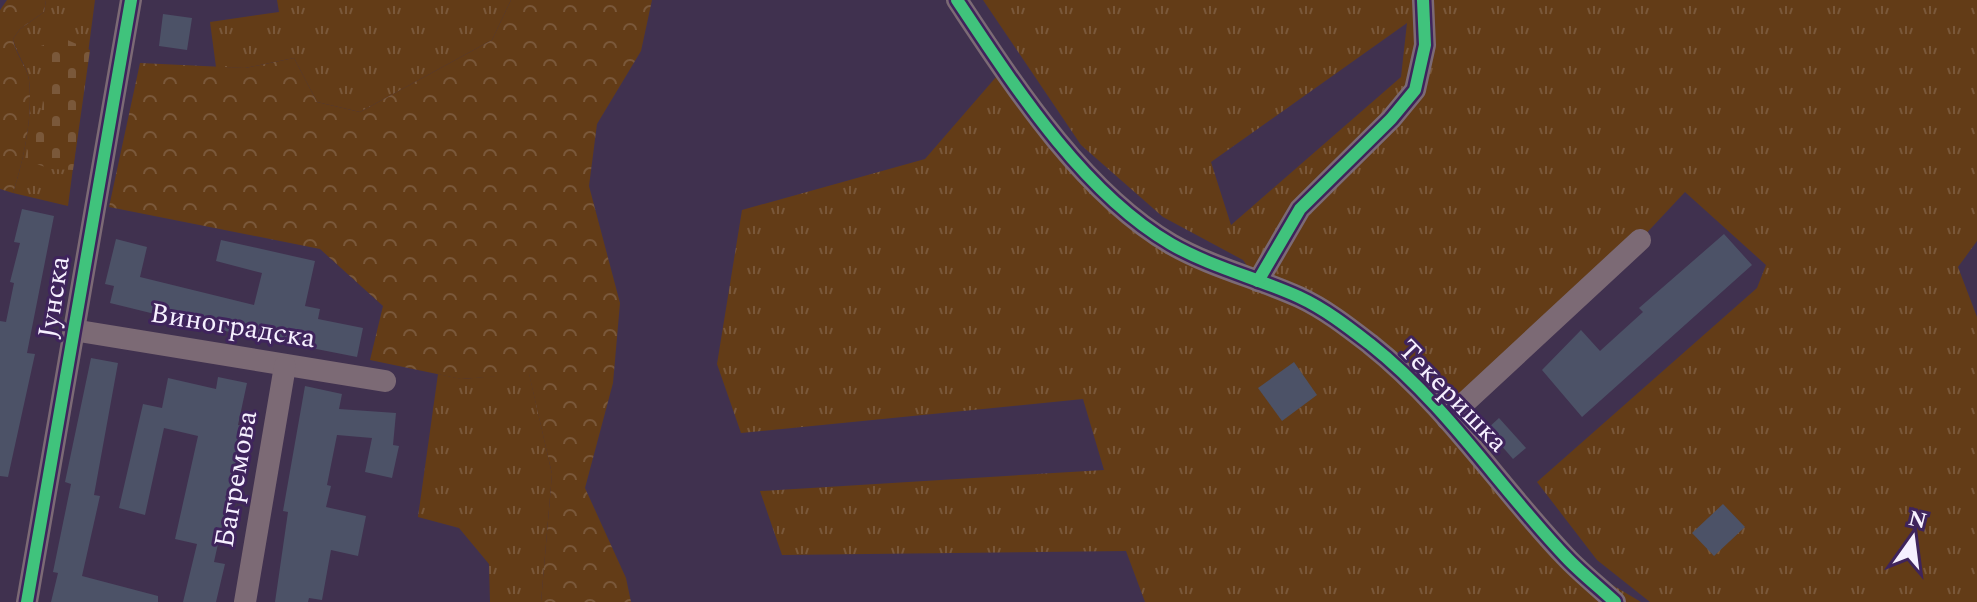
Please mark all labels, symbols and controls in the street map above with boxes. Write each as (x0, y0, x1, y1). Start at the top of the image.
street label: Јунска (26, 252, 82, 341)
street label: Виноградска (147, 292, 319, 360)
street label: Текеришка (1388, 329, 1518, 463)
street label: Багремова (203, 407, 269, 551)
north arrow (1873, 498, 1953, 578)
text: N (1905, 502, 1930, 538)

